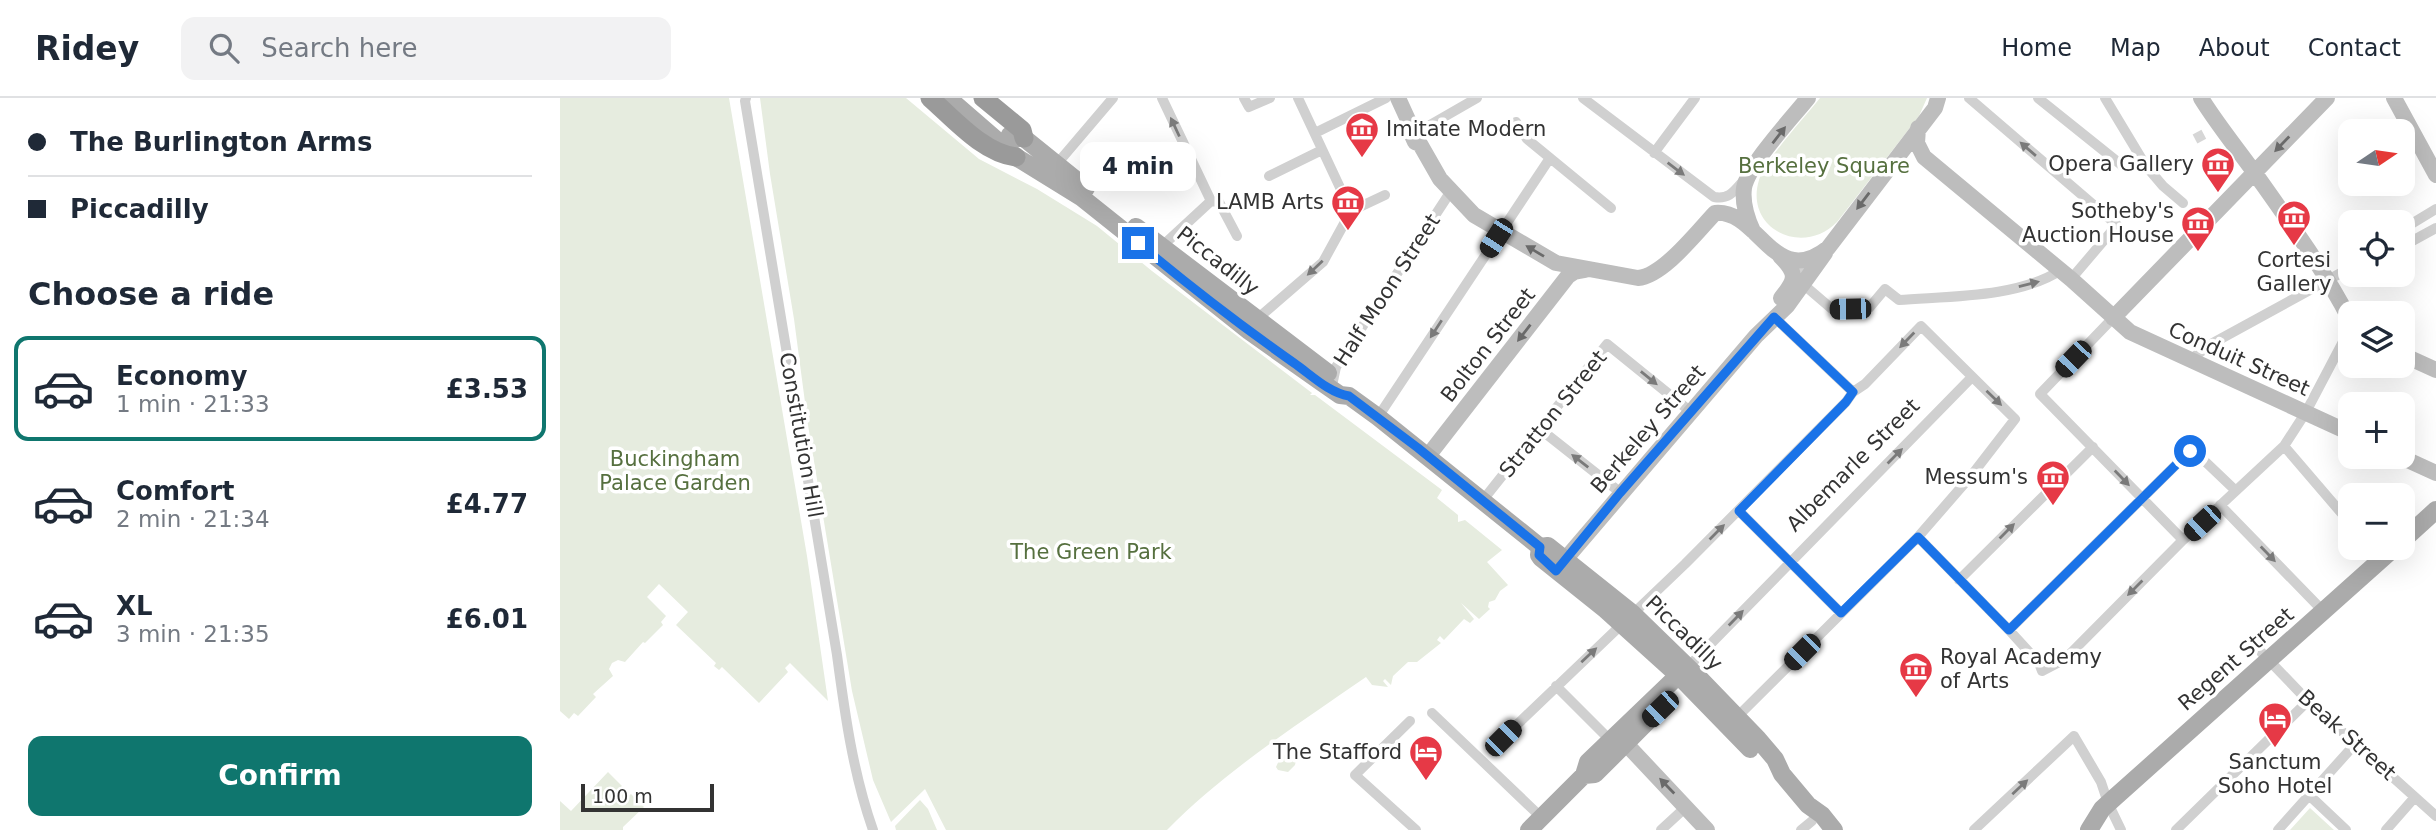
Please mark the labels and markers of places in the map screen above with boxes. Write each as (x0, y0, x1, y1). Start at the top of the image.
museum icon: Imitate Modern (1343, 110, 1381, 159)
place label: Imitate Modern (1386, 117, 1546, 141)
museum icon: Opera Gallery (2199, 145, 2237, 194)
place label: Opera Gallery (2048, 152, 2194, 176)
museum icon: LAMB Arts (1329, 183, 1367, 232)
place label: LAMB Arts (1216, 190, 1324, 214)
museum icon: Cortesi Gallery (2275, 198, 2313, 247)
place label: Sotheby's Auction House (2022, 199, 2174, 247)
museum icon: Sotheby's Auction House (2179, 204, 2217, 253)
place label: Cortesi Gallery (2257, 248, 2331, 296)
museum icon: Messum's (2034, 458, 2072, 507)
place label: Messum's (1925, 465, 2028, 489)
place label: Royal Academy of Arts (1940, 645, 2102, 693)
museum icon: Royal Academy of Arts (1897, 650, 1935, 699)
hotel icon: Sanctum Soho Hotel (2256, 700, 2294, 749)
hotel icon: The Stafford (1407, 733, 1445, 782)
place label: The Stafford (1272, 740, 1402, 764)
place label: Sanctum Soho Hotel (2218, 750, 2332, 798)

